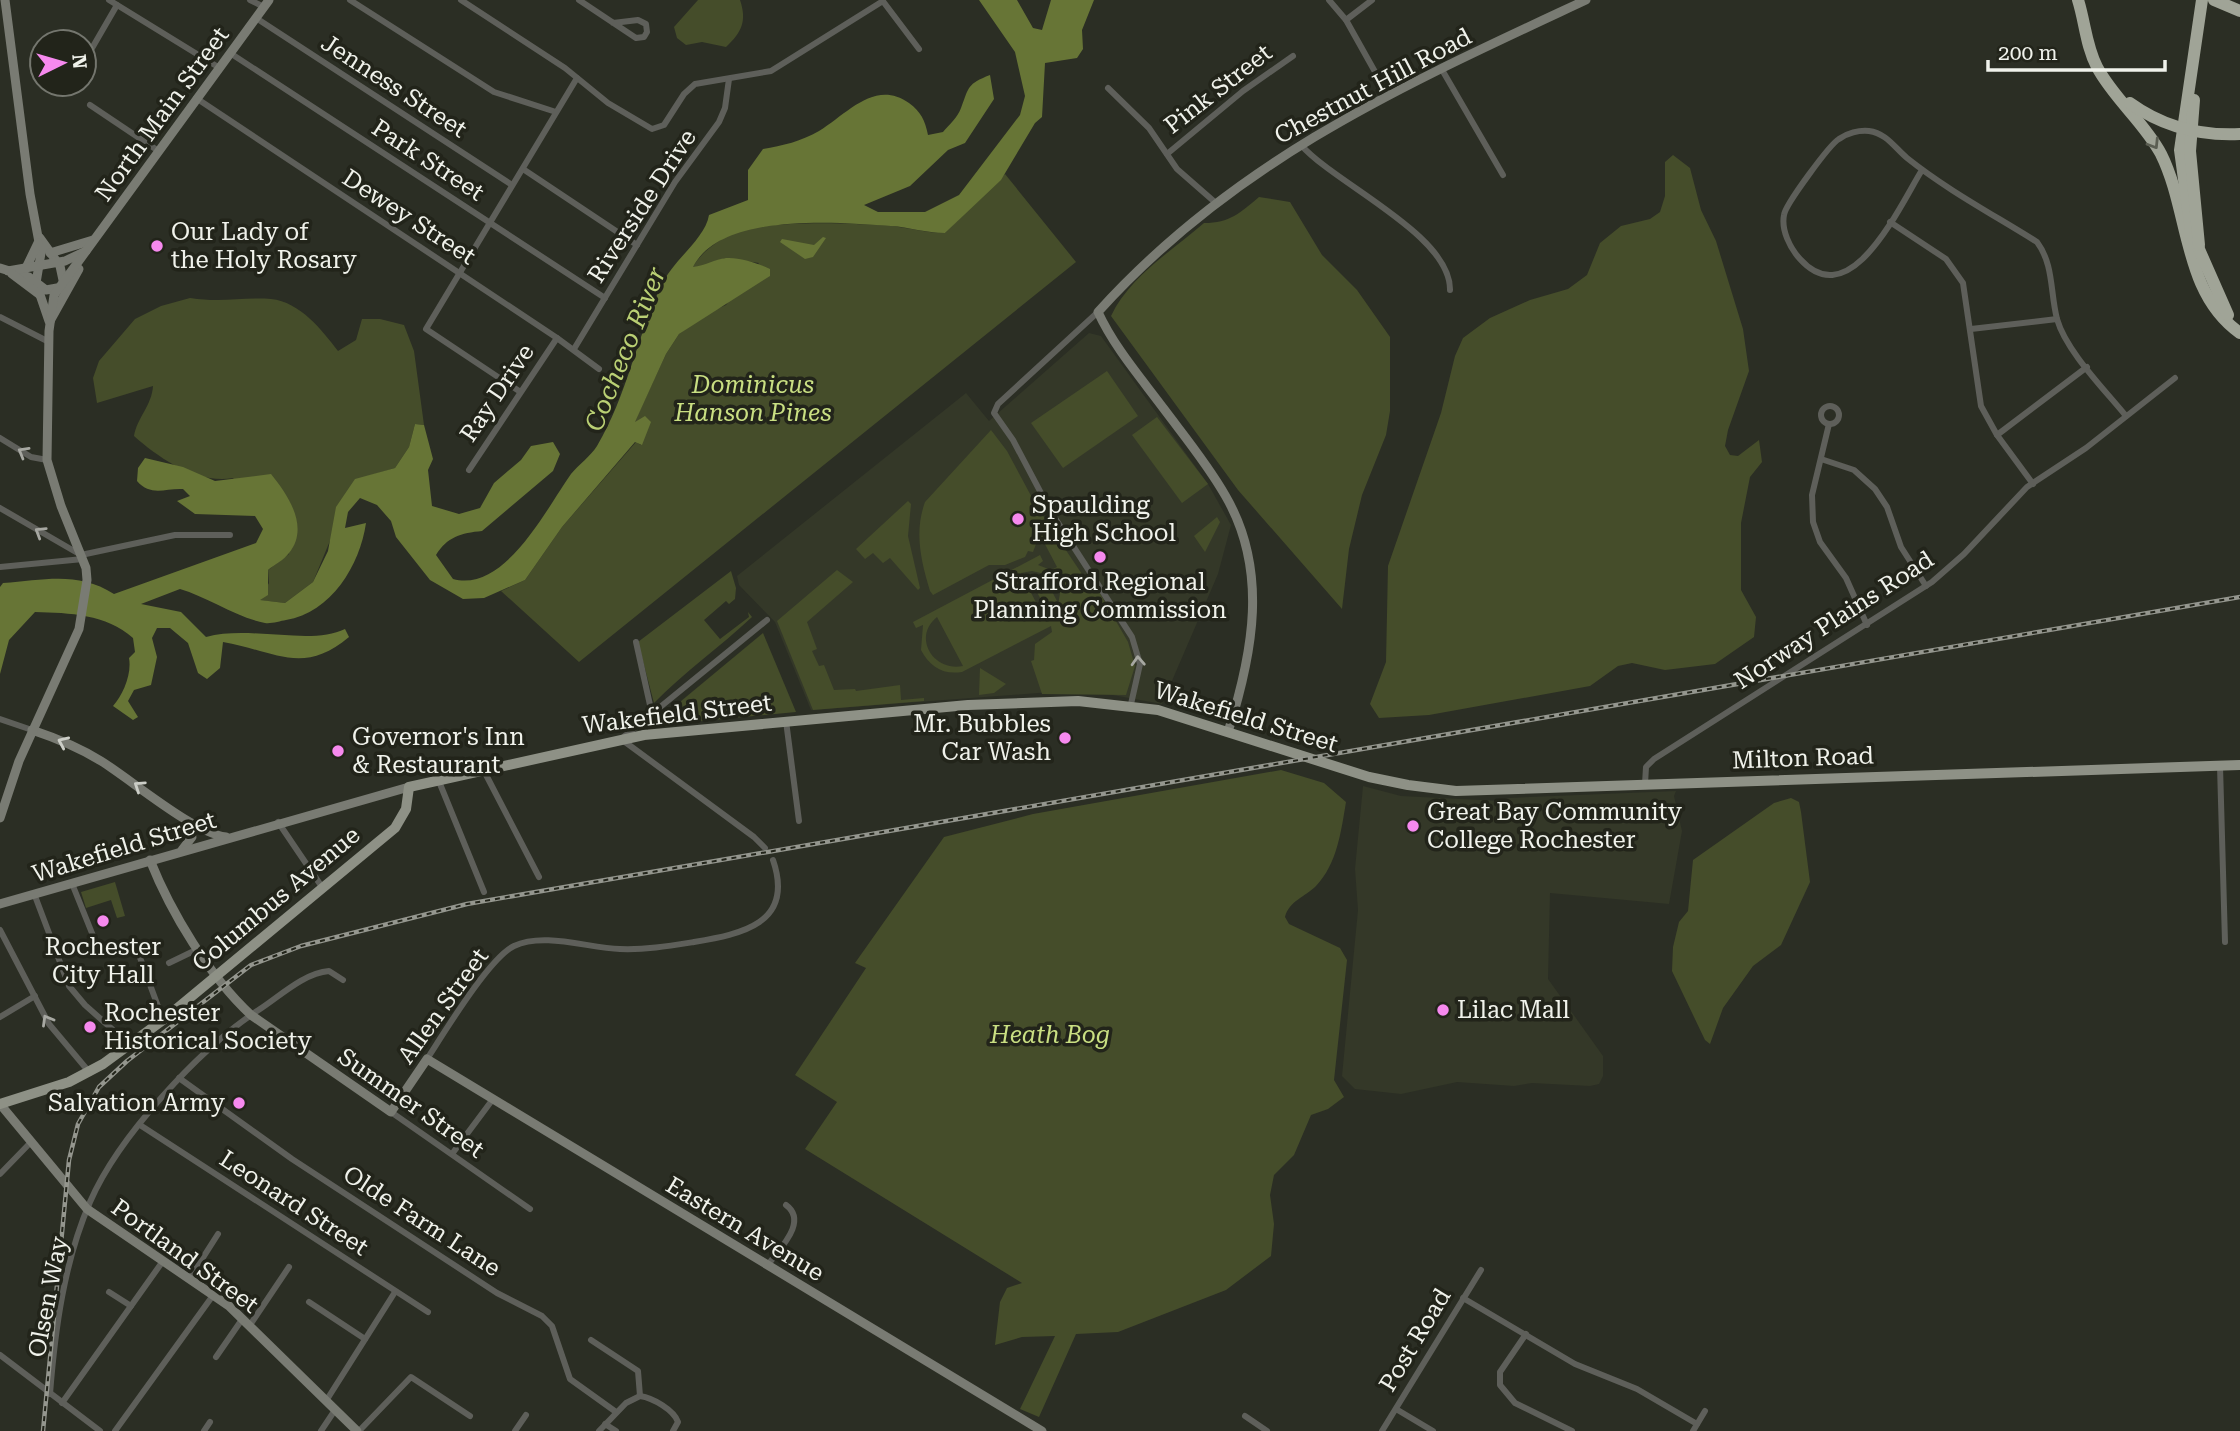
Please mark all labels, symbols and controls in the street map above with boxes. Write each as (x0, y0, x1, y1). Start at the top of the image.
street label: North Main Street (90, 22, 235, 206)
street label: Chestnut Hill Road (1270, 22, 1476, 150)
north arrow (28, 28, 98, 98)
street label: Jenness Street (316, 28, 472, 144)
scale bar (1988, 28, 2165, 72)
street label: Pink Street (1159, 38, 1277, 140)
text: 200 m (1998, 41, 2058, 65)
text: N (67, 53, 92, 70)
street label: Park Street (367, 113, 489, 207)
street label: Riverside Drive (582, 124, 702, 288)
one-way arrow (2146, 136, 2159, 149)
street label: Dewey Street (337, 164, 481, 270)
place label: Our Lady of the Holy Rosary (171, 218, 358, 274)
marker: Our Lady of the Holy Rosary (149, 238, 165, 254)
water label: Cocheco River (578, 262, 672, 436)
street label: Ray Drive (454, 339, 540, 447)
park label: Dominicus Hanson Pines (673, 371, 832, 427)
one-way arrow (17, 447, 30, 460)
place label: Spaulding High School (1032, 491, 1176, 547)
marker: Spaulding High School (1010, 511, 1026, 527)
one-way arrow (35, 528, 48, 541)
street label: Norway Plains Road (1729, 545, 1939, 695)
marker: Strafford Regional Planning Commission (1092, 549, 1108, 565)
place label: Strafford Regional Planning Commission (973, 568, 1227, 624)
one-way arrow (1130, 655, 1145, 666)
street label: Wakefield Street (1151, 676, 1341, 758)
street label: Wakefield Street (581, 688, 773, 740)
place label: Mr. Bubbles Car Wash (913, 710, 1051, 766)
place label: Governor's Inn & Restaurant (352, 723, 525, 779)
marker: Mr. Bubbles Car Wash (1057, 730, 1073, 746)
one-way arrow (58, 736, 70, 750)
street label: Milton Road (1732, 742, 1874, 774)
marker: Governor's Inn & Restaurant (330, 743, 346, 759)
one-way arrow (134, 782, 147, 794)
place label: Great Bay Community College Rochester (1427, 798, 1683, 854)
street label: Wakefield Street (29, 806, 219, 888)
marker: Great Bay Community College Rochester (1405, 818, 1421, 834)
street label: Columbus Avenue (187, 821, 365, 977)
marker: Rochester City Hall (95, 913, 111, 929)
place label: Rochester City Hall (45, 933, 161, 989)
street label: Allen Street (392, 943, 494, 1069)
place label: Lilac Mall (1457, 996, 1570, 1024)
place label: Rochester Historical Society (104, 999, 313, 1055)
marker: Lilac Mall (1435, 1002, 1451, 1018)
one-way arrow (42, 1014, 55, 1027)
marker: Rochester Historical Society (82, 1019, 98, 1035)
park label: Heath Bog (989, 1021, 1110, 1049)
street label: Summer Street (333, 1042, 489, 1164)
place label: Salvation Army (48, 1089, 226, 1117)
marker: Salvation Army (231, 1095, 247, 1111)
street label: Leonard Street (214, 1145, 374, 1261)
street label: Olde Farm Lane (338, 1160, 506, 1282)
street label: Eastern Avenue (661, 1171, 829, 1287)
street label: Portland Street (106, 1193, 264, 1319)
street label: Olsen Way (23, 1233, 74, 1360)
street label: Post Road (1373, 1283, 1457, 1397)

